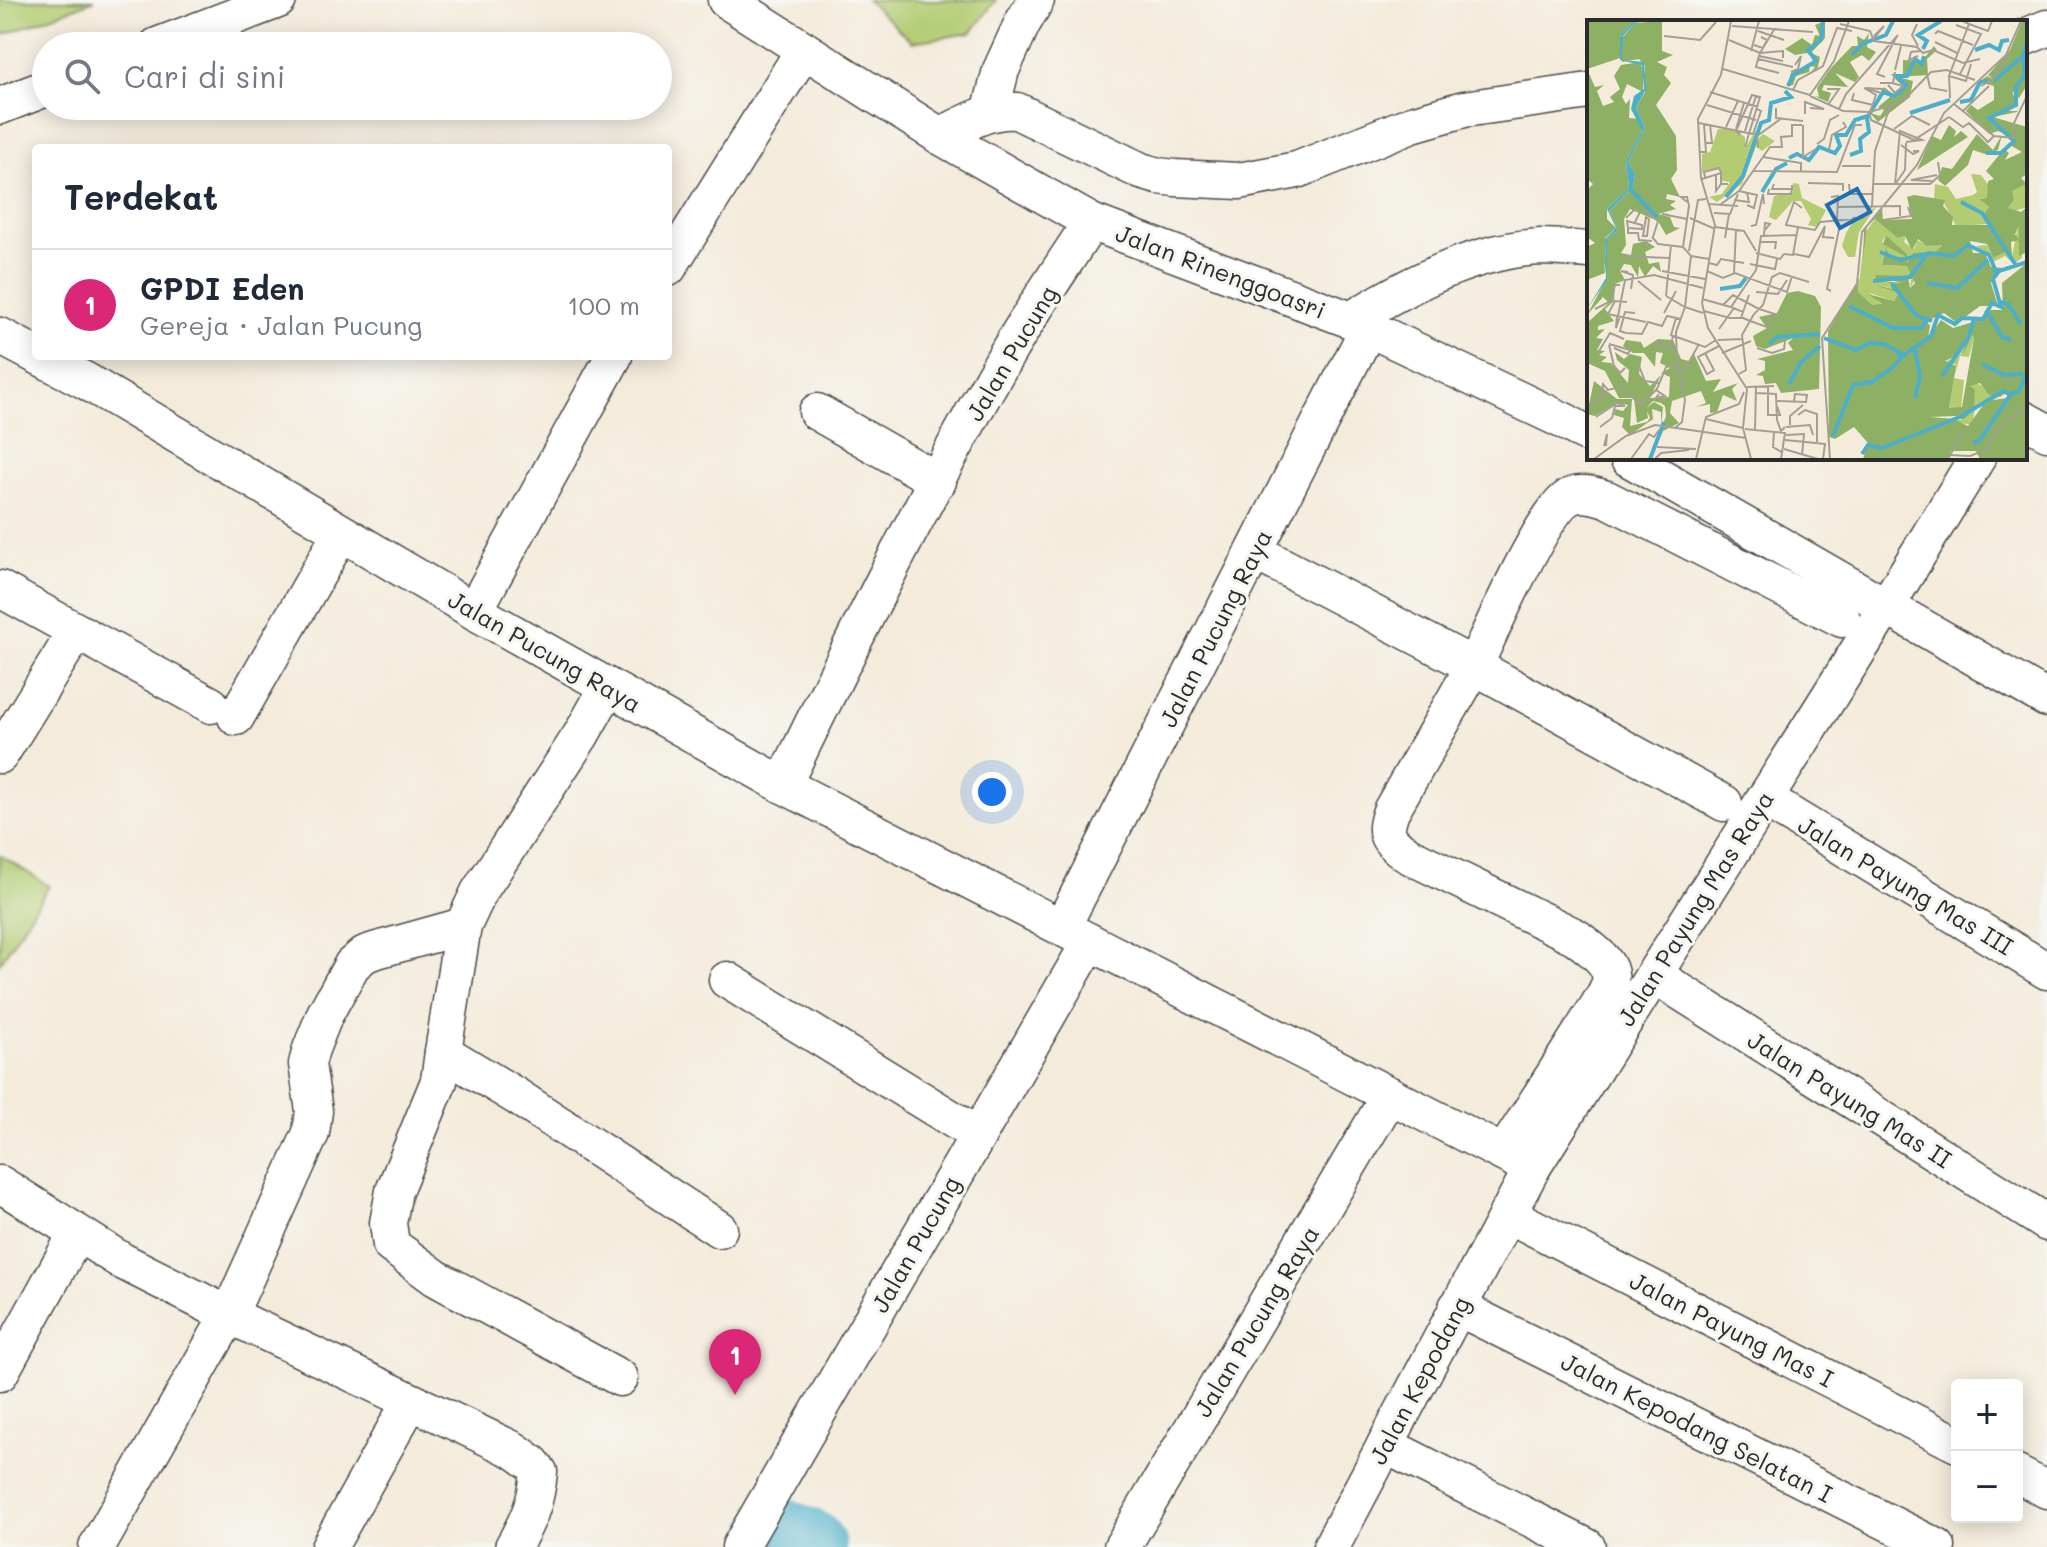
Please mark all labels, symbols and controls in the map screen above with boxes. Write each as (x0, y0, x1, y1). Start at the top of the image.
inset map (1587, 20, 2027, 460)
search box (32, 32, 672, 120)
icon: search (60, 54, 104, 98)
text: Cari di sini (124, 56, 285, 96)
text: Terdekat (64, 174, 218, 219)
street label: Jalan Rinenggoasri (1112, 217, 1330, 325)
text: GPDI Eden (140, 268, 305, 308)
street label: Jalan Pucung (958, 280, 1064, 426)
text: 1 (84, 288, 96, 322)
text: 100 m (567, 288, 640, 322)
text: Gereja · Jalan Pucung (140, 308, 422, 342)
street label: Jalan Pucung Raya (1152, 524, 1278, 732)
street label: Jalan Pucung Raya (443, 583, 647, 719)
your location (972, 772, 1012, 812)
street label: Jalan Payung Mas Raya (1610, 785, 1780, 1031)
street label: Jalan Payung Mas III (1793, 809, 2019, 961)
street label: Jalan Payung Mas II (1742, 1024, 1958, 1174)
street label: Jalan Pucung (863, 1170, 967, 1318)
street label: Jalan Pucung Raya (1187, 1220, 1325, 1422)
street label: Jalan Payung Mas I (1625, 1264, 1839, 1394)
street label: Jalan Kepodang (1362, 1291, 1476, 1469)
pin: 1 (709, 1329, 761, 1395)
street label: Jalan Kepodang Selatan I (1556, 1345, 1838, 1509)
map controls (1951, 1379, 2023, 1523)
button: + (1951, 1379, 2023, 1451)
button: − (1951, 1451, 2023, 1523)

